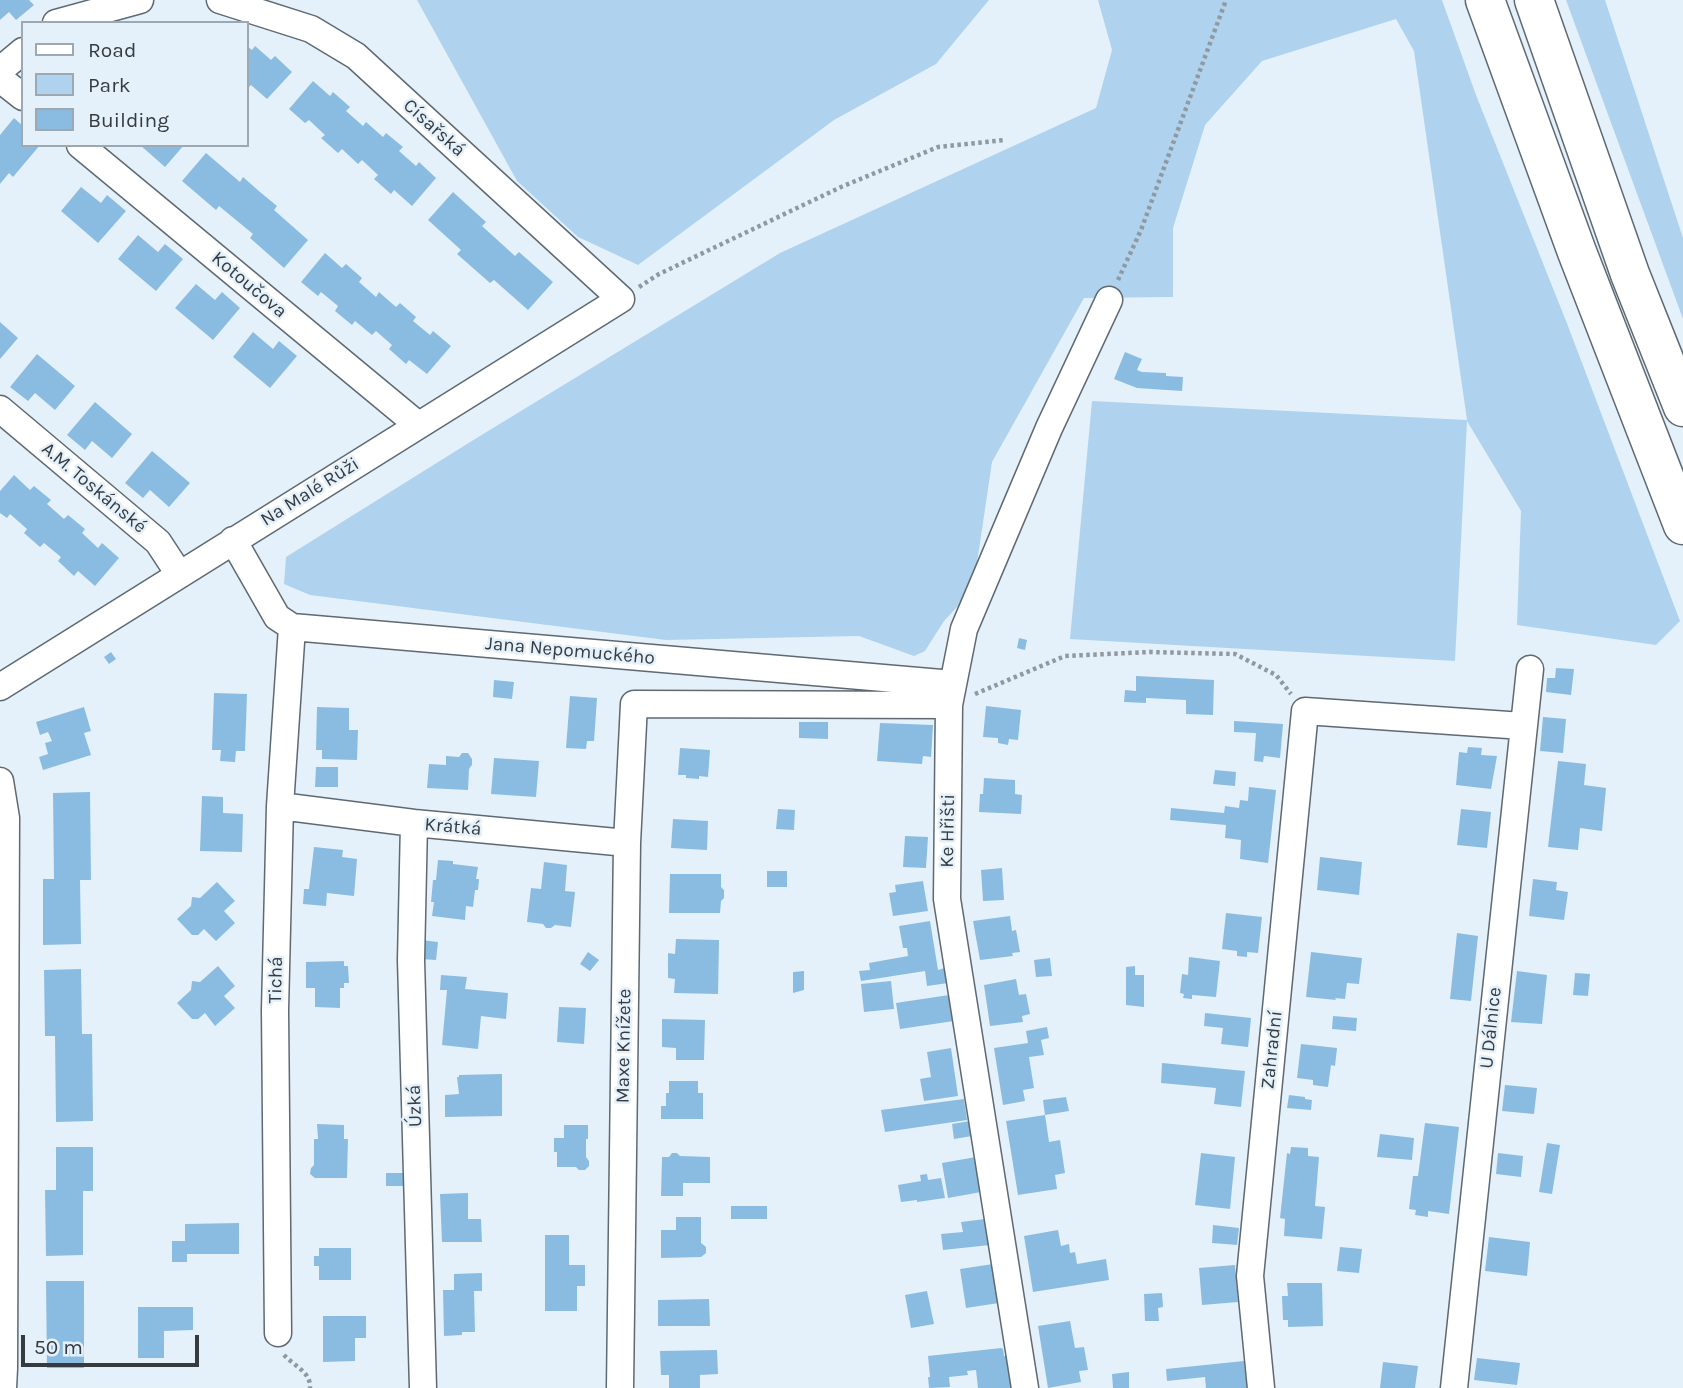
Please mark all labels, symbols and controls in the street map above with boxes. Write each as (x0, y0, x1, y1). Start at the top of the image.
legend (21, 21, 248, 147)
text: Road (88, 38, 136, 62)
text: Park (88, 73, 131, 97)
street label: Císařská (398, 94, 470, 162)
text: Building (88, 108, 169, 132)
street label: Kotoučova (207, 247, 291, 323)
street label: A.M. Toskánské (37, 438, 151, 538)
street label: Na Malé Růži (256, 453, 364, 531)
street label: Jana Nepomuckého (484, 632, 656, 670)
street label: Ke Hřišti (936, 794, 960, 868)
street label: Krátká (424, 813, 482, 841)
street label: Tichá (264, 956, 288, 1004)
street label: U Dálnice (1475, 986, 1507, 1070)
street label: Maxe Knížete (612, 988, 636, 1104)
street label: Zahradní (1257, 1010, 1287, 1090)
street label: Úzká (403, 1084, 427, 1128)
scale bar (24, 1322, 203, 1366)
text: 50 m (34, 1335, 83, 1359)

